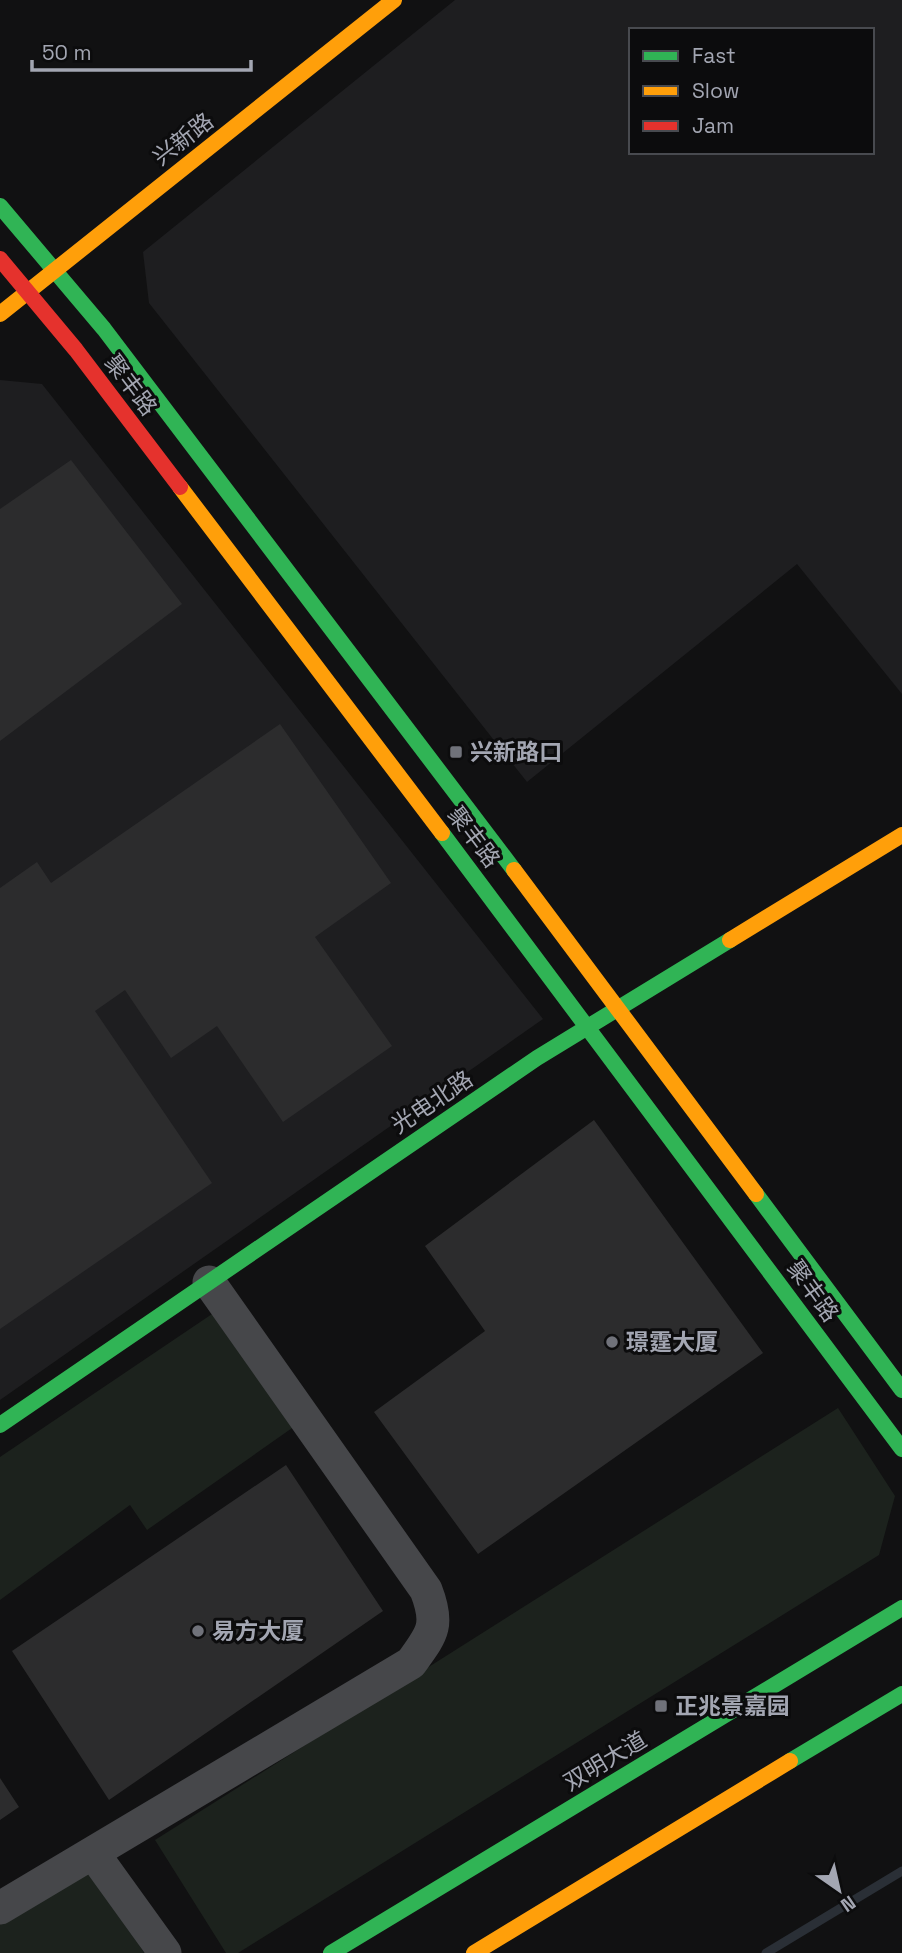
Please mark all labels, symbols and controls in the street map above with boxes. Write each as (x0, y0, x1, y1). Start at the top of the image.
scale bar (32, 28, 250, 72)
legend (629, 28, 874, 154)
text: 50 m (42, 39, 92, 66)
text: Fast (692, 42, 736, 69)
text: Slow (692, 77, 740, 104)
street label: 兴新路 (147, 106, 219, 172)
text: Jam (692, 112, 734, 139)
street label: 聚丰路 (98, 348, 164, 422)
place label: 兴新路口 (470, 737, 562, 767)
marker: 兴新路口 (448, 744, 464, 760)
street label: 聚丰路 (441, 800, 507, 874)
street label: 光电北路 (385, 1064, 479, 1140)
street label: 聚丰路 (781, 1254, 845, 1328)
place label: 璟霆大厦 (626, 1327, 718, 1357)
marker: 璟霆大厦 (604, 1334, 620, 1350)
place label: 易方大厦 (212, 1616, 304, 1646)
marker: 易方大厦 (190, 1623, 206, 1639)
place label: 正兆景嘉园 (675, 1691, 790, 1721)
marker: 正兆景嘉园 (653, 1698, 669, 1714)
street label: 双明大道 (558, 1724, 652, 1798)
north arrow (804, 1855, 874, 1925)
text: N (836, 1890, 860, 1918)

